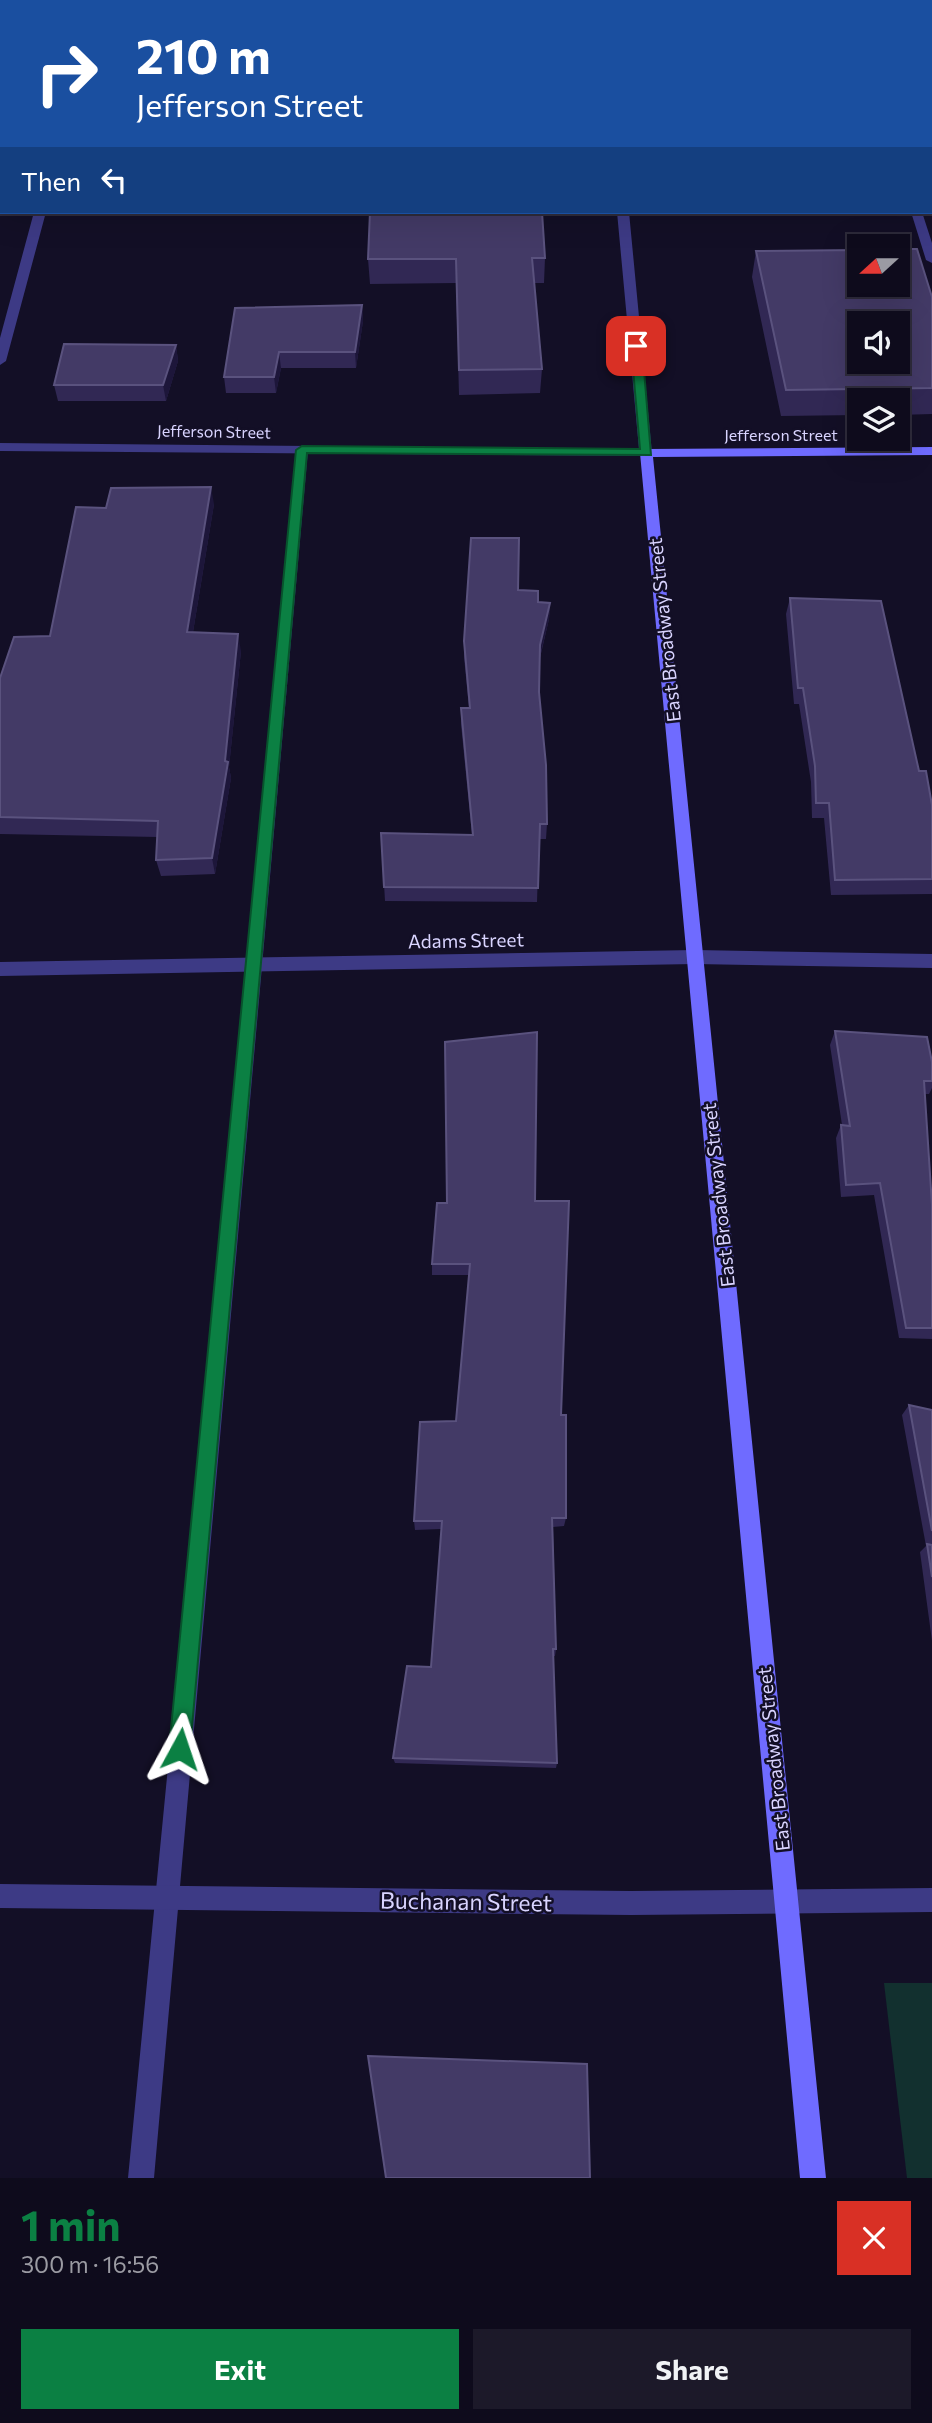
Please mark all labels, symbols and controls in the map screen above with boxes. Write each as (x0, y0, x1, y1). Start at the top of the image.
text: 210 m (136, 24, 271, 84)
icon: right (21, 28, 112, 119)
text: Jefferson Street (136, 84, 363, 124)
icon: left (95, 161, 133, 199)
text: Then (21, 165, 81, 196)
north arrow (847, 234, 910, 298)
map controls (847, 234, 910, 451)
button: sound (847, 311, 910, 374)
pin (606, 316, 666, 376)
icon: arrive (617, 327, 655, 365)
button: layers (847, 388, 910, 451)
street label: Jefferson Street (157, 421, 271, 441)
street label: Jefferson Street (724, 425, 838, 444)
street label: East Broadway Street (643, 537, 685, 723)
street label: Adams Street (408, 927, 524, 953)
street label: East Broadway Street (697, 1102, 739, 1288)
street label: East Broadway Street (752, 1666, 794, 1852)
position arrow (143, 1712, 217, 1786)
street label: Buchanan Street (380, 1886, 552, 1916)
text: 1 min (21, 2198, 121, 2250)
button: close (837, 2201, 911, 2275)
text: 300 m · 16:56 (21, 2250, 159, 2278)
button: Exit (21, 2329, 459, 2409)
button: Share (473, 2329, 911, 2409)

